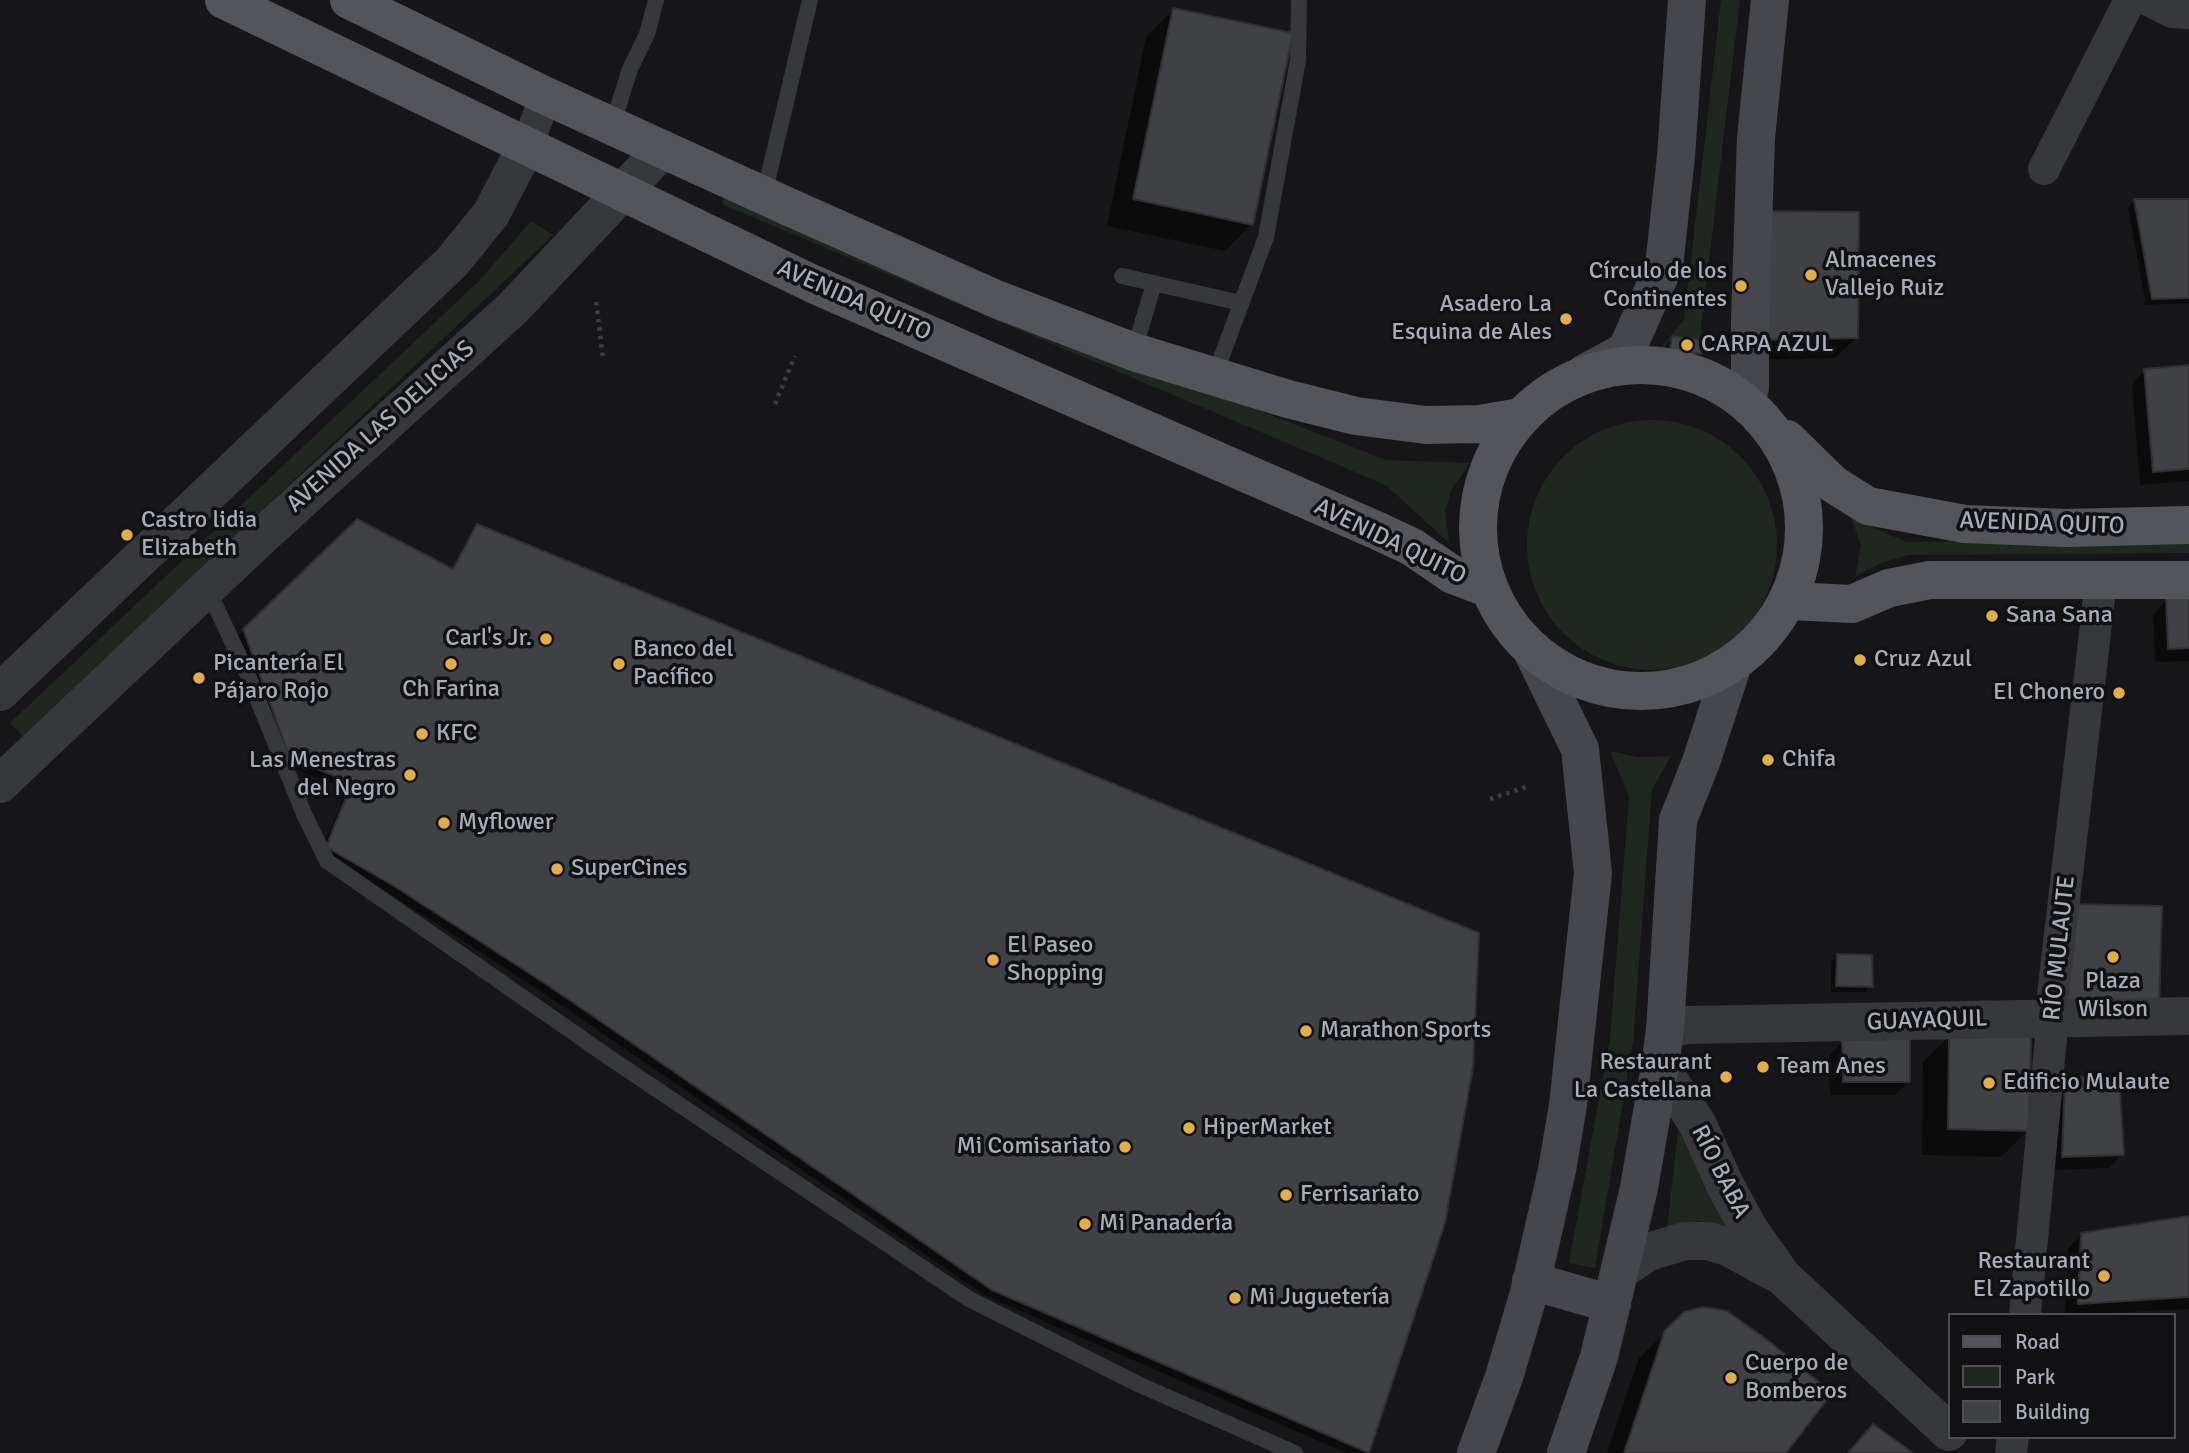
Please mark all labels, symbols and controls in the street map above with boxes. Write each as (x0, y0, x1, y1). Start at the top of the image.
place label: Almacenes Vallejo Ruiz (1825, 247, 1944, 303)
street label: AVENIDA QUITO (773, 254, 935, 348)
place label: Círculo de los Continentes (1589, 258, 1727, 314)
marker: Almacenes Vallejo Ruiz (1803, 267, 1819, 283)
marker: Círculo de los Continentes (1733, 278, 1749, 294)
place label: Asadero La Esquina de Ales (1391, 291, 1552, 347)
marker: Asadero La Esquina de Ales (1558, 311, 1574, 327)
place label: CARPA AZUL (1701, 331, 1833, 359)
street label: AVENIDA LAS DELICIAS (281, 335, 481, 519)
marker: CARPA AZUL (1679, 337, 1695, 353)
street label: AVENIDA QUITO (1310, 493, 1470, 591)
place label: Castro lidia Elizabeth (141, 507, 257, 563)
street label: AVENIDA QUITO (1959, 507, 2125, 541)
marker: Castro lidia Elizabeth (119, 527, 135, 543)
place label: Sana Sana (2006, 602, 2113, 630)
marker: Sana Sana (1984, 608, 2000, 624)
place label: Carl's Jr. (445, 625, 532, 653)
marker: Carl's Jr. (538, 631, 554, 647)
place label: Banco del Pacífico (633, 636, 733, 692)
place label: Cruz Azul (1874, 646, 1972, 674)
place label: Picantería El Pájaro Rojo (213, 650, 344, 706)
marker: Cruz Azul (1852, 652, 1868, 668)
marker: Ch Farina (443, 656, 459, 672)
marker: Banco del Pacífico (611, 656, 627, 672)
marker: Picantería El Pájaro Rojo (191, 670, 207, 686)
place label: Ch Farina (402, 676, 500, 704)
place label: El Chonero (1993, 679, 2105, 707)
marker: El Chonero (2111, 685, 2127, 701)
place label: KFC (436, 720, 477, 748)
marker: KFC (414, 726, 430, 742)
place label: Chifa (1782, 746, 1836, 774)
place label: Las Menestras del Negro (249, 747, 396, 803)
marker: Chifa (1760, 752, 1776, 768)
marker: Las Menestras del Negro (402, 767, 418, 783)
place label: Myflower (458, 809, 554, 837)
marker: Myflower (436, 815, 452, 831)
place label: SuperCines (571, 855, 688, 883)
marker: SuperCines (549, 861, 565, 877)
street label: RÍO MULAUTE (2038, 874, 2082, 1022)
place label: El Paseo Shopping (1007, 932, 1104, 988)
marker: Plaza Wilson (2105, 949, 2121, 965)
marker: El Paseo Shopping (985, 952, 1001, 968)
place label: Plaza Wilson (2078, 968, 2148, 1024)
street label: GUAYAQUIL (1866, 1005, 1988, 1037)
place label: Marathon Sports (1320, 1017, 1491, 1045)
marker: Marathon Sports (1298, 1023, 1314, 1039)
place label: Restaurant La Castellana (1574, 1049, 1712, 1105)
place label: Team Anes (1777, 1053, 1886, 1081)
marker: Team Anes (1755, 1059, 1771, 1075)
marker: Restaurant La Castellana (1718, 1069, 1734, 1085)
place label: Edificio Mulaute (2003, 1069, 2170, 1097)
marker: Edificio Mulaute (1981, 1075, 1997, 1091)
place label: HiperMarket (1203, 1114, 1332, 1142)
marker: HiperMarket (1181, 1120, 1197, 1136)
street label: RÍO BABA (1684, 1121, 1756, 1223)
place label: Mi Comisariato (956, 1133, 1111, 1161)
marker: Mi Comisariato (1117, 1139, 1133, 1155)
place label: Ferrisariato (1300, 1181, 1419, 1209)
marker: Ferrisariato (1278, 1187, 1294, 1203)
place label: Mi Panadería (1099, 1210, 1233, 1238)
marker: Mi Panadería (1077, 1216, 1093, 1232)
place label: Restaurant El Zapotillo (1973, 1248, 2090, 1304)
marker: Restaurant El Zapotillo (2096, 1268, 2112, 1284)
place label: Mi Juguetería (1249, 1284, 1390, 1312)
marker: Mi Juguetería (1227, 1290, 1243, 1306)
legend (1948, 1313, 2175, 1439)
text: Road (2015, 1329, 2060, 1355)
place label: Cuerpo de Bomberos (1745, 1350, 1848, 1406)
text: Park (2015, 1364, 2055, 1390)
marker: Cuerpo de Bomberos (1723, 1370, 1739, 1386)
text: Building (2015, 1399, 2090, 1425)

